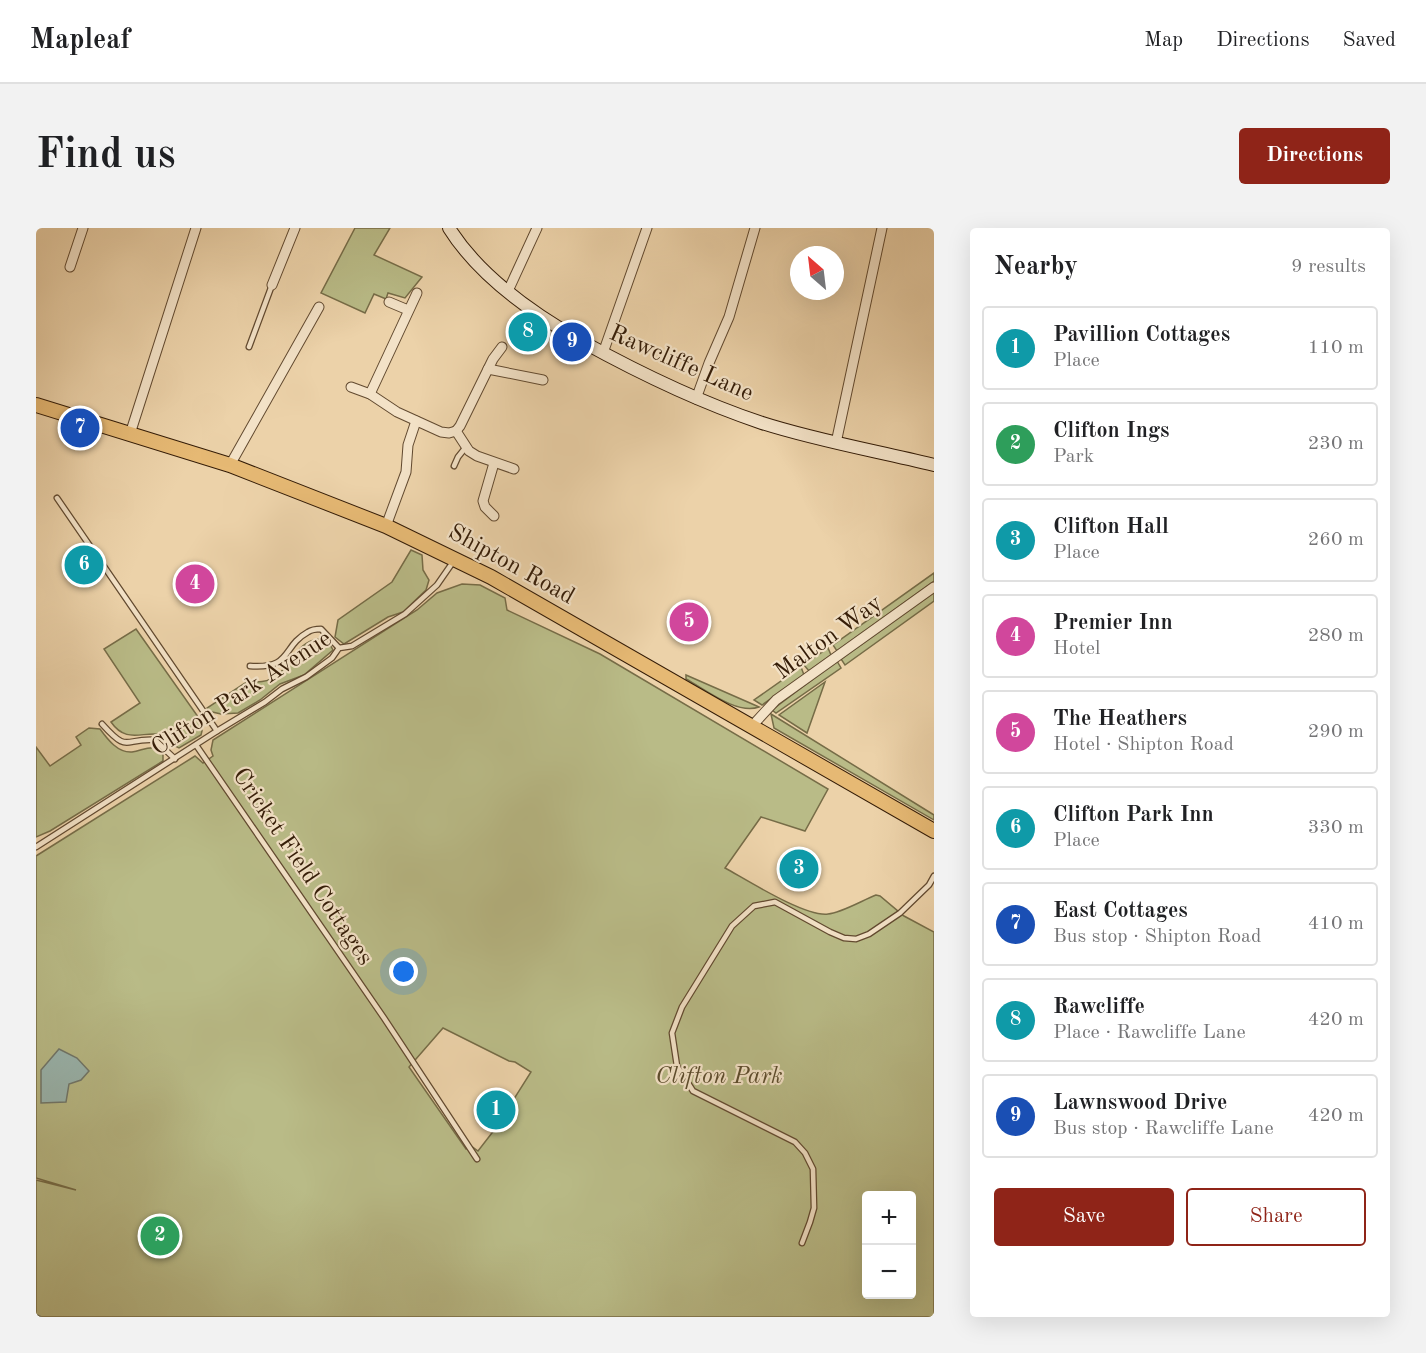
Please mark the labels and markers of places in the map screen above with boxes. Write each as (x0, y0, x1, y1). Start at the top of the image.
pin: 8 (508, 310, 548, 354)
pin: 9 (552, 320, 592, 364)
pin: 7 (60, 406, 99, 450)
pin: 6 (64, 542, 104, 588)
pin: 4 (176, 562, 214, 606)
pin: 5 (670, 600, 708, 644)
pin: 3 (780, 846, 819, 892)
pin: 1 (476, 1088, 516, 1132)
pin: 2 (140, 1214, 180, 1258)

